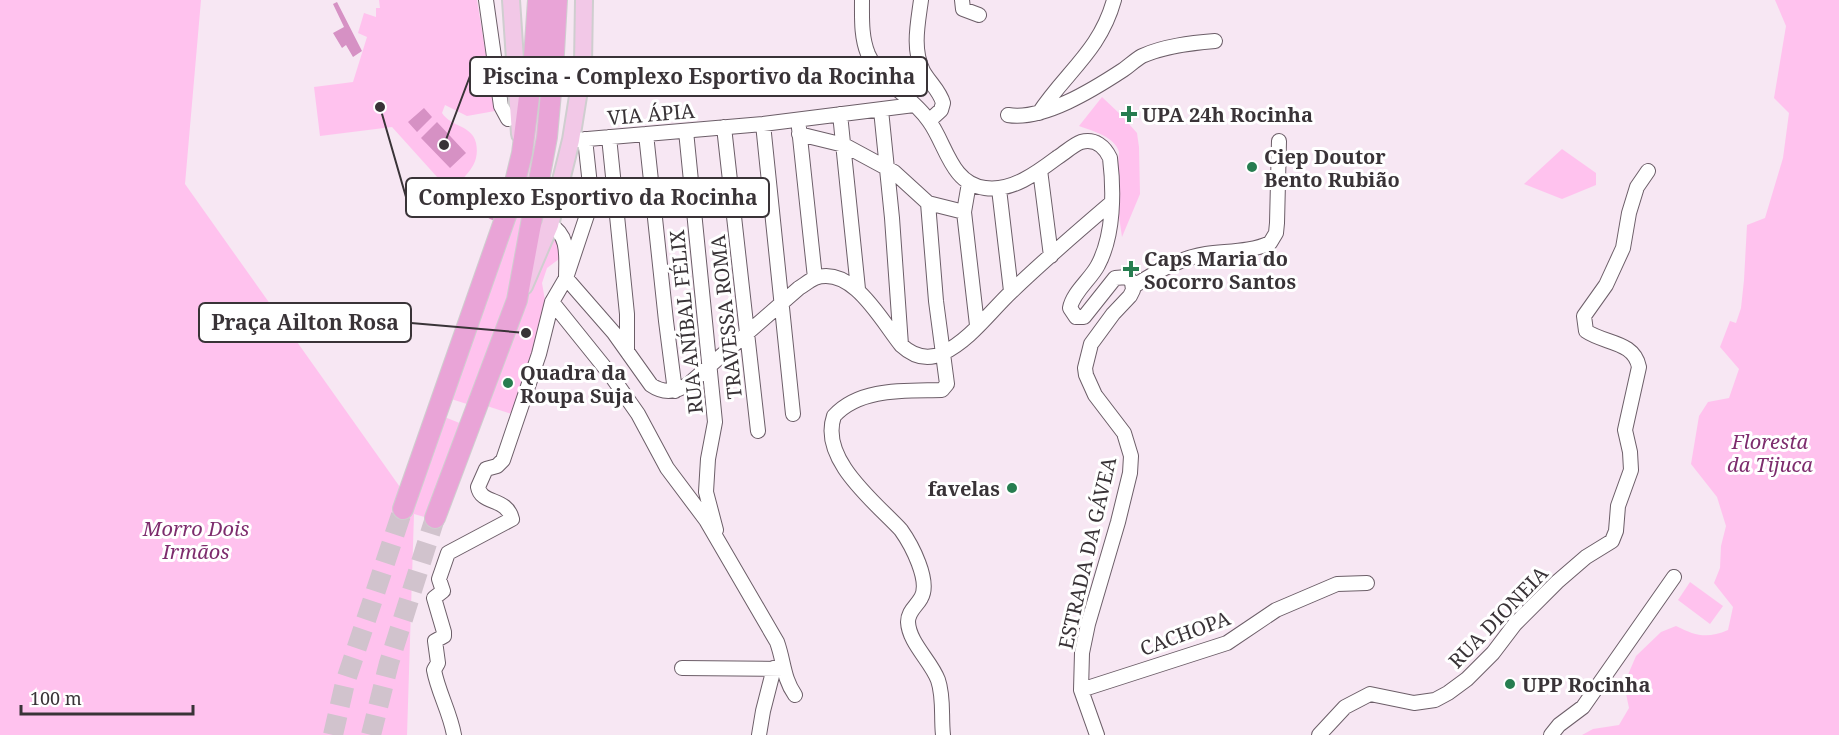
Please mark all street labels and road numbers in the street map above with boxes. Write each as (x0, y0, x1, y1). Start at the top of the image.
street label: VIA ÁPIA (606, 97, 697, 131)
street label: RUA ANÍBAL FÉLIX (663, 228, 709, 415)
street label: TRAVESSA ROMA (704, 233, 748, 400)
street label: ESTRADA DA GÁVEA (1052, 454, 1122, 652)
street label: RUA DIONEIA (1442, 559, 1554, 674)
street label: CACHOPA (1136, 604, 1235, 662)

